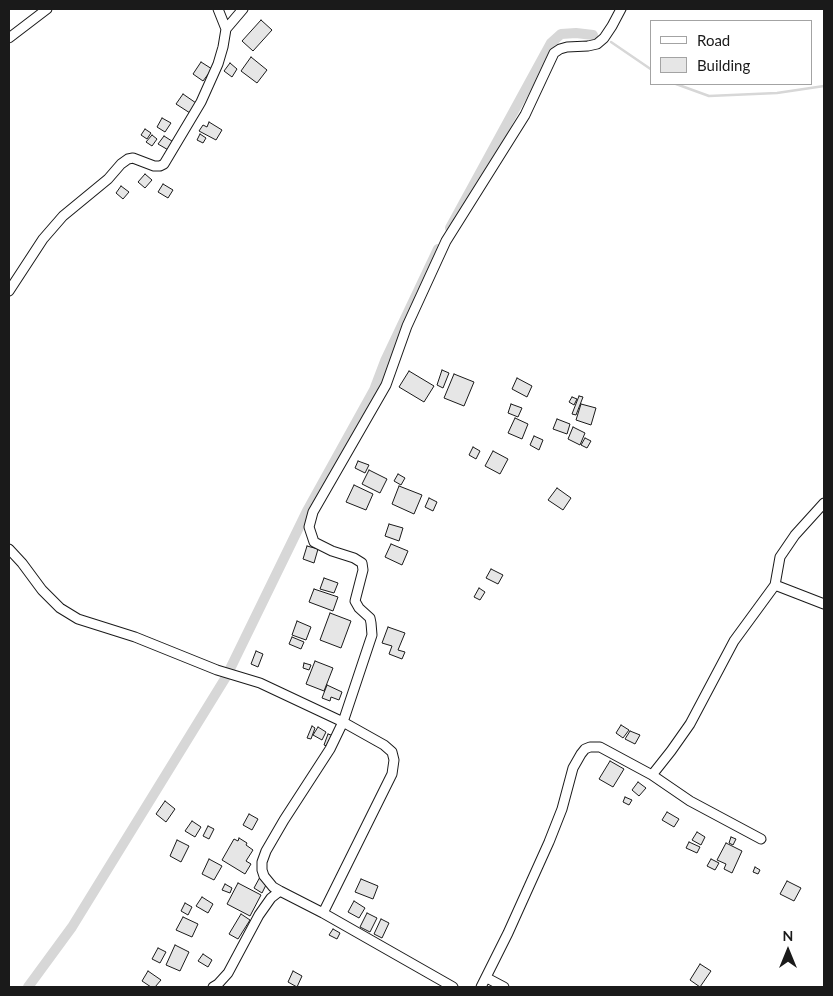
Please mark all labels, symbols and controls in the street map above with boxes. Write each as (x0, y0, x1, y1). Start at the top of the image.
legend (650, 20, 813, 85)
text: Road (697, 31, 730, 49)
text: Building (697, 56, 750, 74)
north arrow (763, 926, 813, 976)
text: N (783, 927, 793, 944)

